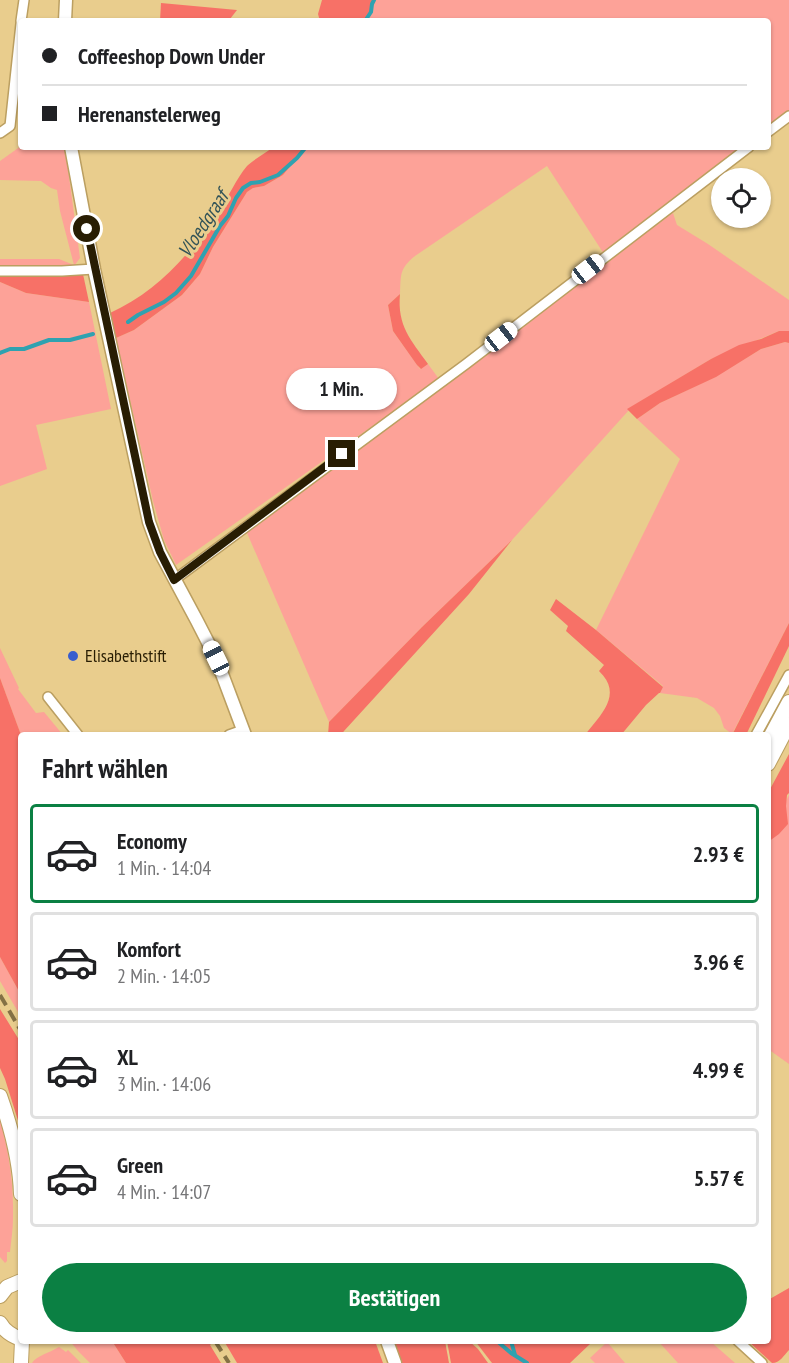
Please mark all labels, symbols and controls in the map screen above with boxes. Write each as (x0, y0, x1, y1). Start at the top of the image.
text: Coffeeshop Down Under (78, 42, 265, 70)
text: Herenanstelerweg (78, 100, 221, 128)
map controls (711, 168, 771, 228)
button: locate (711, 168, 771, 228)
water label: Vloedgraaf (172, 182, 237, 262)
route start (73, 215, 100, 242)
car (568, 251, 608, 287)
car (481, 319, 521, 355)
callout: 1 Min. (286, 367, 398, 409)
text: 1 Min. (319, 376, 364, 402)
route end (328, 440, 355, 467)
car (200, 638, 232, 678)
place label: Elisabethstift (85, 644, 167, 667)
marker: Elisabethstift (66, 649, 80, 663)
text: Fahrt wählen (42, 751, 168, 785)
icon: car (45, 827, 99, 881)
text: Economy (117, 827, 187, 855)
text: 2.93 € (693, 840, 744, 868)
text: 1 Min. · 14:04 (117, 855, 211, 881)
icon: car (45, 935, 99, 989)
text: Komfort (117, 935, 181, 963)
text: 3.96 € (693, 948, 744, 976)
text: 2 Min. · 14:05 (117, 963, 211, 989)
icon: car (45, 1043, 99, 1097)
text: XL (117, 1043, 138, 1071)
text: 4.99 € (693, 1056, 744, 1084)
text: 3 Min. · 14:06 (117, 1071, 211, 1097)
icon: car (45, 1151, 99, 1205)
text: Green (117, 1151, 163, 1179)
text: 5.57 € (694, 1164, 744, 1192)
text: 4 Min. · 14:07 (117, 1179, 211, 1205)
button: Bestätigen (42, 1263, 747, 1332)

